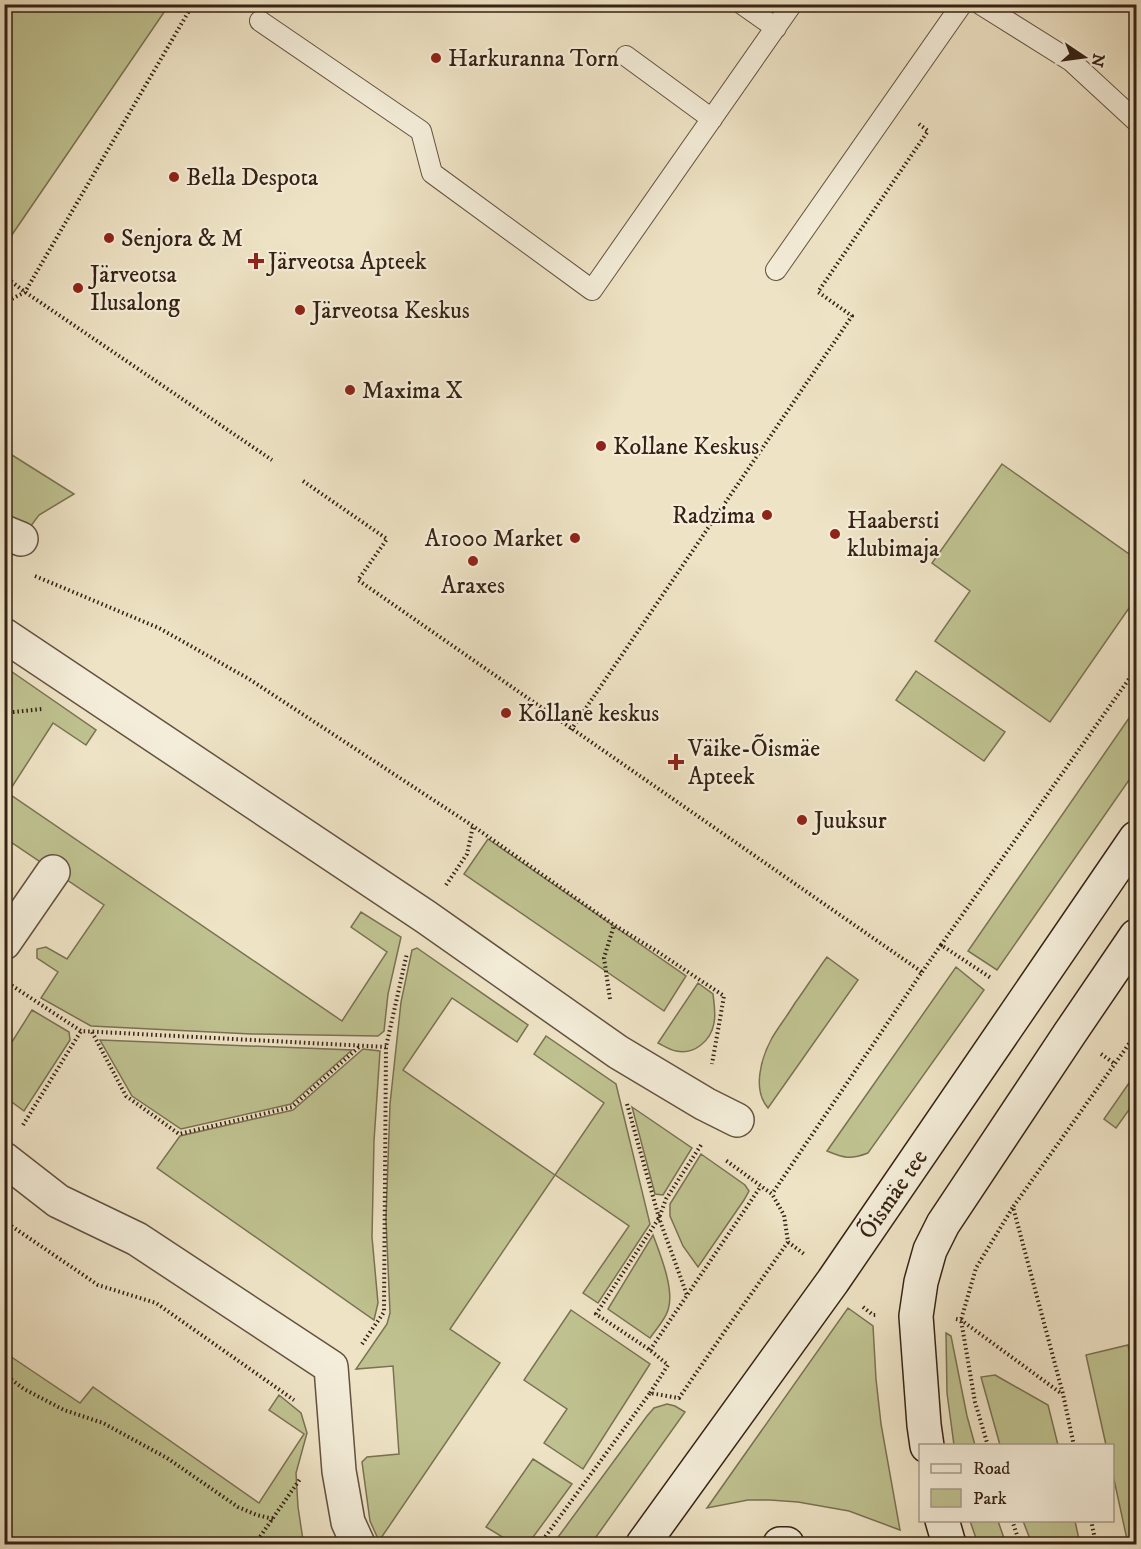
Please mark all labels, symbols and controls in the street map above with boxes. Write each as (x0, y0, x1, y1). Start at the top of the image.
north arrow (1054, 27, 1114, 87)
place label: Harkuranna Torn (448, 44, 619, 74)
marker: Harkuranna Torn (429, 51, 443, 65)
text: N (1086, 51, 1109, 69)
place label: Bella Despota (186, 163, 319, 193)
marker: Bella Despota (167, 170, 181, 184)
place label: Senjora & M (121, 224, 243, 254)
marker: Senjora & M (102, 231, 116, 245)
place label: Järveotsa Apteek (266, 247, 427, 277)
marker: Järveotsa Apteek (249, 254, 263, 268)
place label: Järveotsa Ilusalong (88, 260, 180, 318)
marker: Järveotsa Ilusalong (71, 281, 85, 295)
place label: Järveotsa Keskus (310, 296, 470, 326)
marker: Järveotsa Keskus (293, 303, 307, 317)
place label: Maxima X (362, 376, 463, 406)
marker: Maxima X (343, 383, 357, 397)
place label: Kollane Keskus (613, 432, 759, 462)
marker: Kollane Keskus (594, 439, 608, 453)
place label: Radzima (672, 501, 756, 531)
place label: Haabersti klubimaja (847, 506, 940, 564)
marker: Radzima (760, 508, 774, 522)
place label: A1000 Market (425, 524, 563, 554)
marker: Haabersti klubimaja (828, 527, 842, 541)
marker: A1000 Market (568, 531, 582, 545)
marker: Araxes (466, 554, 480, 568)
place label: Araxes (441, 571, 505, 601)
place label: Kollane keskus (518, 699, 659, 729)
marker: Kollane keskus (499, 706, 513, 720)
place label: Väike-Õismäe Apteek (687, 733, 820, 792)
marker: Väike-Õismäe Apteek (669, 755, 683, 769)
place label: Juuksur (812, 806, 887, 836)
marker: Juuksur (795, 813, 809, 827)
street label: Õismäe tee (851, 1144, 935, 1245)
legend (919, 1444, 1114, 1522)
text: Road (973, 1458, 1010, 1480)
text: Park (973, 1488, 1007, 1510)

